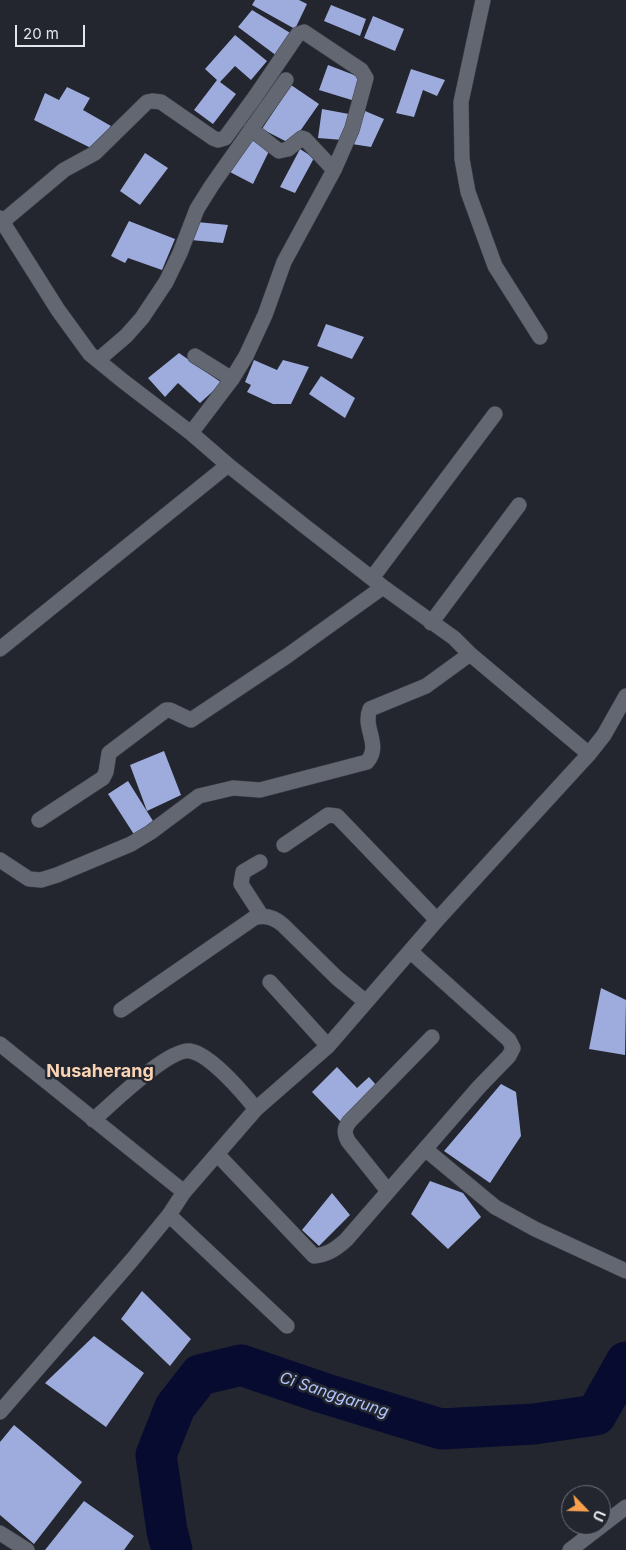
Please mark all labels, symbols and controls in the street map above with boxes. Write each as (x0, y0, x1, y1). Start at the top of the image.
scale bar (18, 15, 88, 47)
text: 20 m (23, 24, 59, 43)
district label: Nusaherang (46, 1061, 154, 1083)
water label: Ci Sanggarung (277, 1368, 391, 1422)
north arrow (561, 1485, 611, 1535)
text: U (589, 1508, 609, 1524)

